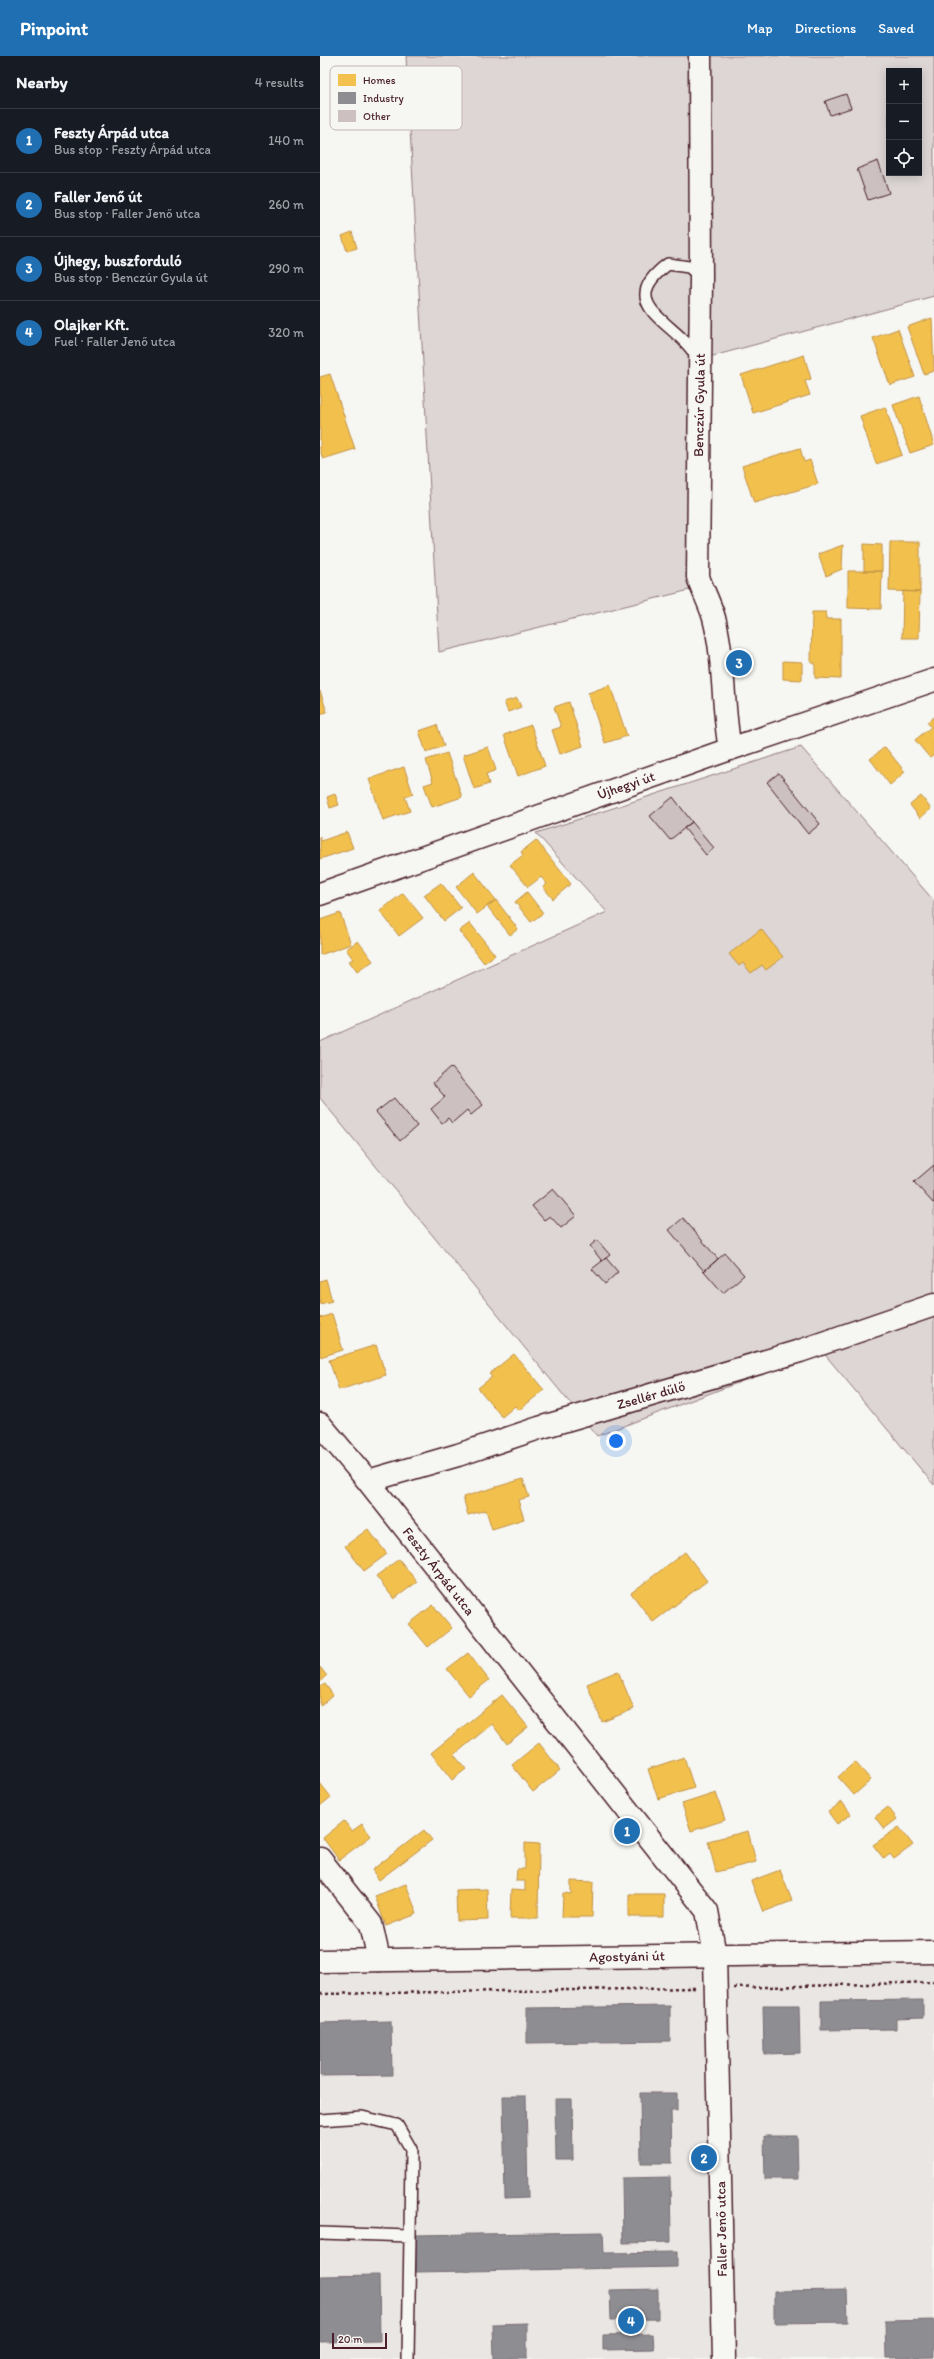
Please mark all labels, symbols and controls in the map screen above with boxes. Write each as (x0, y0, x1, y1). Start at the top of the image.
text: Pinpoint (20, 17, 88, 40)
text: Map (747, 20, 773, 37)
text: Directions (795, 20, 856, 37)
text: Saved (878, 20, 914, 37)
legend (330, 66, 462, 130)
map controls (886, 68, 922, 176)
button: + (886, 68, 922, 104)
text: Nearby (16, 72, 68, 92)
text: Homes (363, 74, 396, 87)
text: 4 results (255, 75, 304, 90)
text: Industry (363, 92, 405, 105)
button: − (886, 104, 922, 140)
text: Other (363, 110, 391, 123)
text: Feszty Árpád utca (54, 124, 169, 142)
text: 1 (26, 133, 32, 148)
text: 140 m (268, 133, 304, 148)
button: locate (886, 140, 922, 176)
text: Bus stop · Feszty Árpád utca (54, 142, 211, 157)
text: Faller Jenő út (54, 188, 142, 206)
text: 2 (26, 197, 32, 212)
text: 260 m (268, 197, 304, 212)
text: Bus stop · Faller Jenő utca (54, 206, 200, 221)
text: Újhegy, buszforduló (54, 252, 182, 270)
text: 3 (25, 261, 33, 276)
text: 290 m (268, 261, 304, 276)
text: Bus stop · Benczúr Gyula út (54, 270, 208, 285)
text: Olajker Kft. (54, 316, 129, 334)
text: 4 (25, 325, 33, 340)
text: 320 m (268, 325, 304, 340)
text: Fuel · Faller Jenő utca (54, 334, 175, 349)
street label: Benczúr Gyula út (690, 353, 709, 457)
pin: 3 (726, 648, 752, 678)
street label: Újhegyi út (595, 768, 657, 803)
street label: Zsellér dűlő (615, 1378, 687, 1413)
your location (606, 1431, 626, 1451)
street label: Feszty Árpád utca (399, 1524, 478, 1619)
pin: 1 (614, 1816, 640, 1846)
street label: Agostyáni út (589, 1947, 665, 1966)
pin: 2 (691, 2143, 717, 2173)
street label: Faller Jenő utca (712, 2181, 731, 2277)
pin: 4 (618, 2306, 644, 2336)
scale bar (332, 2331, 387, 2350)
text: 20 m (338, 2333, 362, 2346)

